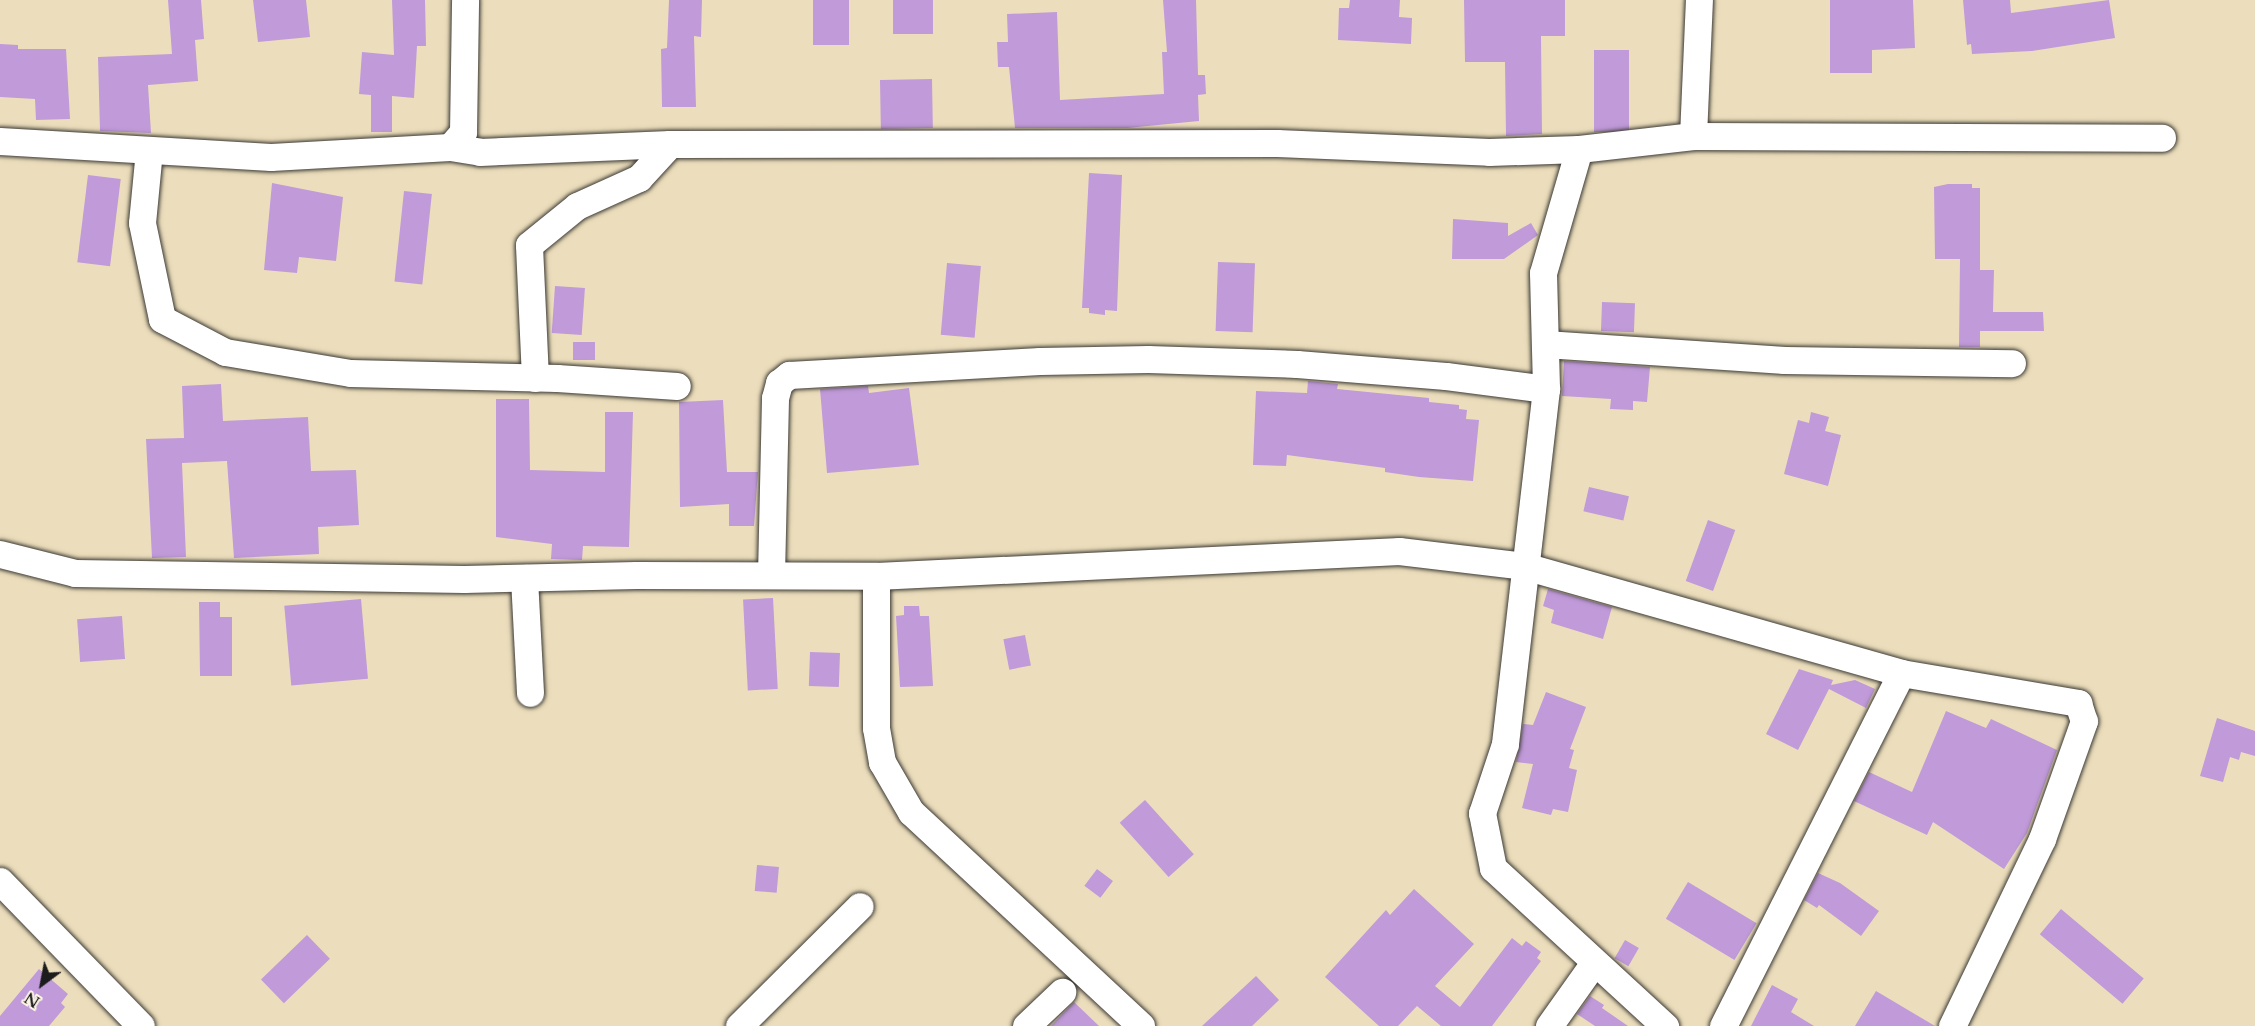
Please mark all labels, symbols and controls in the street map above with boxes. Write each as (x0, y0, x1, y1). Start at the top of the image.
north arrow (12, 954, 72, 1014)
text: N (21, 986, 44, 1012)

